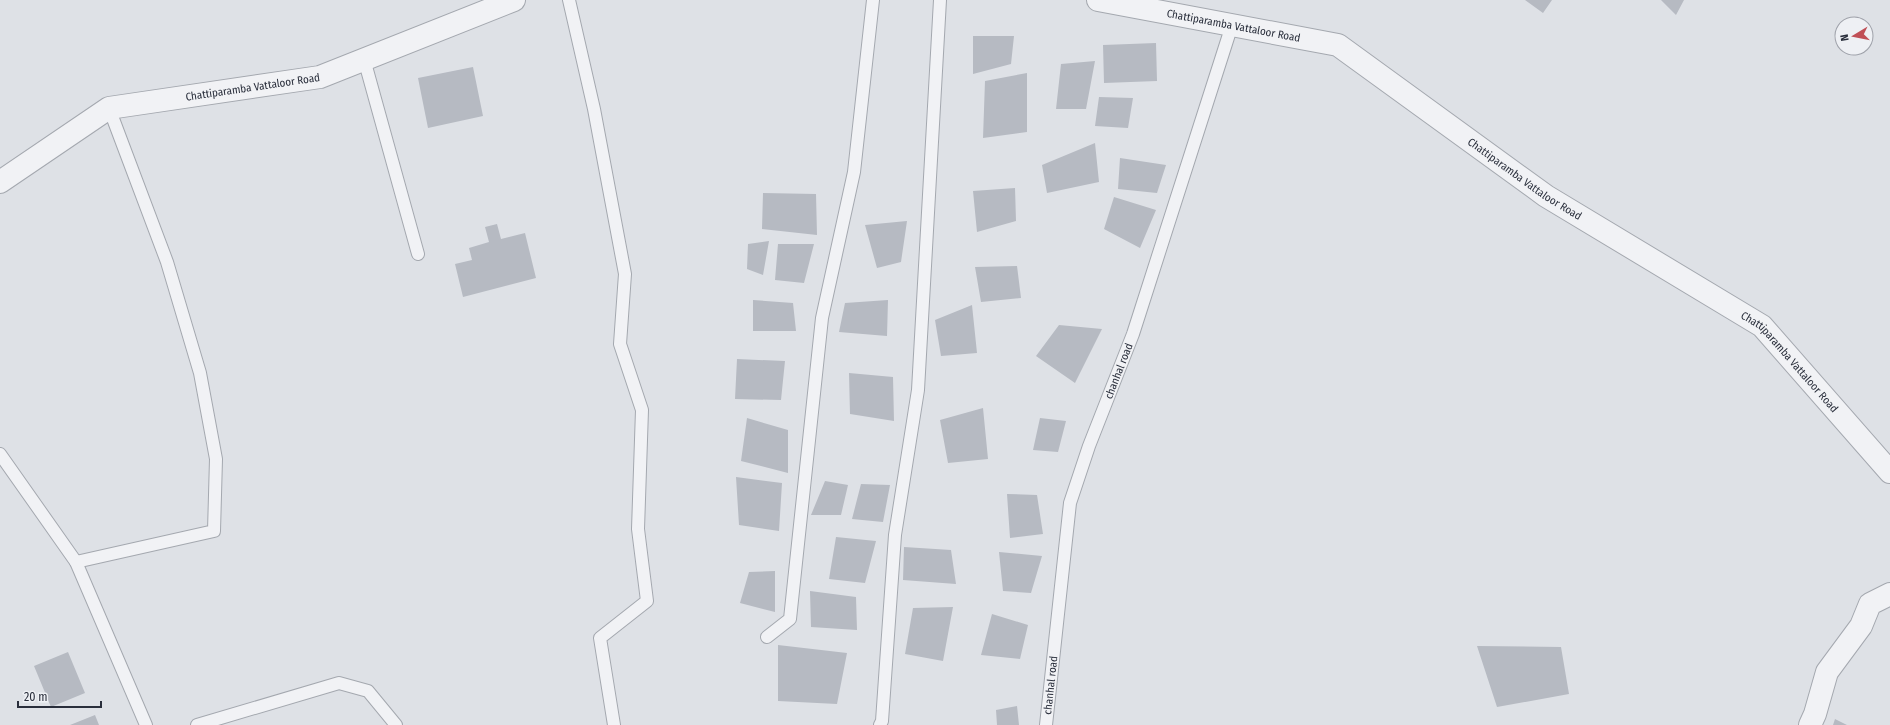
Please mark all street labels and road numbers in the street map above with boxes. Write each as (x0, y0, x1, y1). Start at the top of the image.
street label: Chattiparamba Vattaloor Road (1166, 7, 1301, 45)
street label: Chattiparamba Vattaloor Road (185, 71, 321, 104)
street label: Chattiparamba Vattaloor Road (1465, 135, 1584, 223)
street label: Chattiparamba Vattaloor Road (1739, 309, 1841, 415)
street label: chanhal road (1102, 341, 1136, 401)
street label: chanhal road (1041, 655, 1060, 715)

